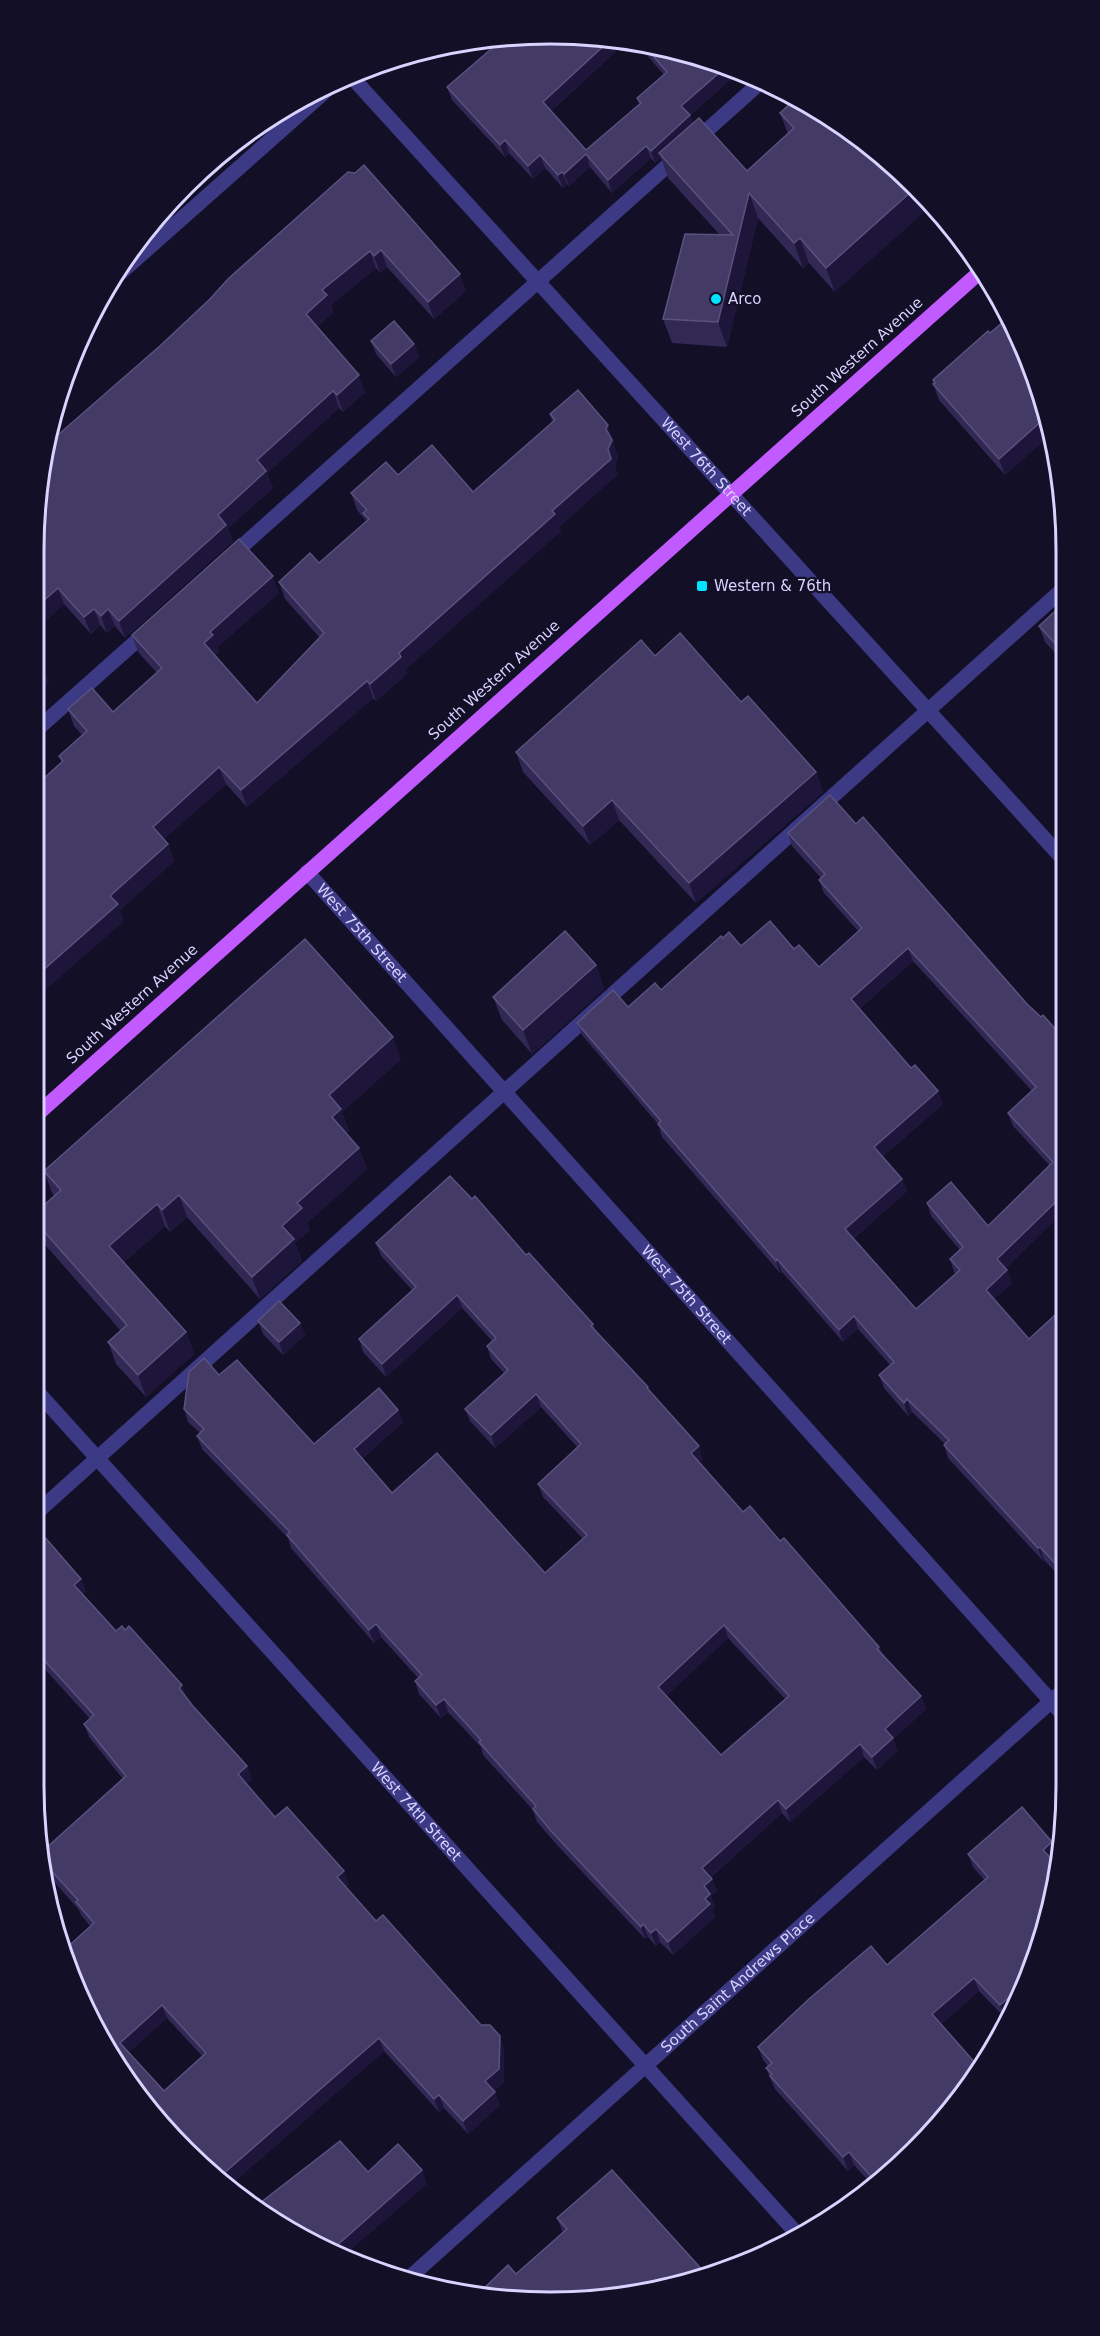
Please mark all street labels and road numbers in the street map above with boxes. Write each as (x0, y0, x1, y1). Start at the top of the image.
street label: South Western Avenue (788, 293, 926, 421)
street label: West 76th Street (657, 414, 756, 520)
street label: South Western Avenue (425, 616, 563, 744)
street label: West 75th Street (313, 880, 411, 986)
street label: South Western Avenue (63, 940, 201, 1068)
street label: West 75th Street (637, 1242, 735, 1348)
street label: West 74th Street (367, 1759, 465, 1865)
street label: South Saint Andrews Place (657, 1909, 819, 2056)

